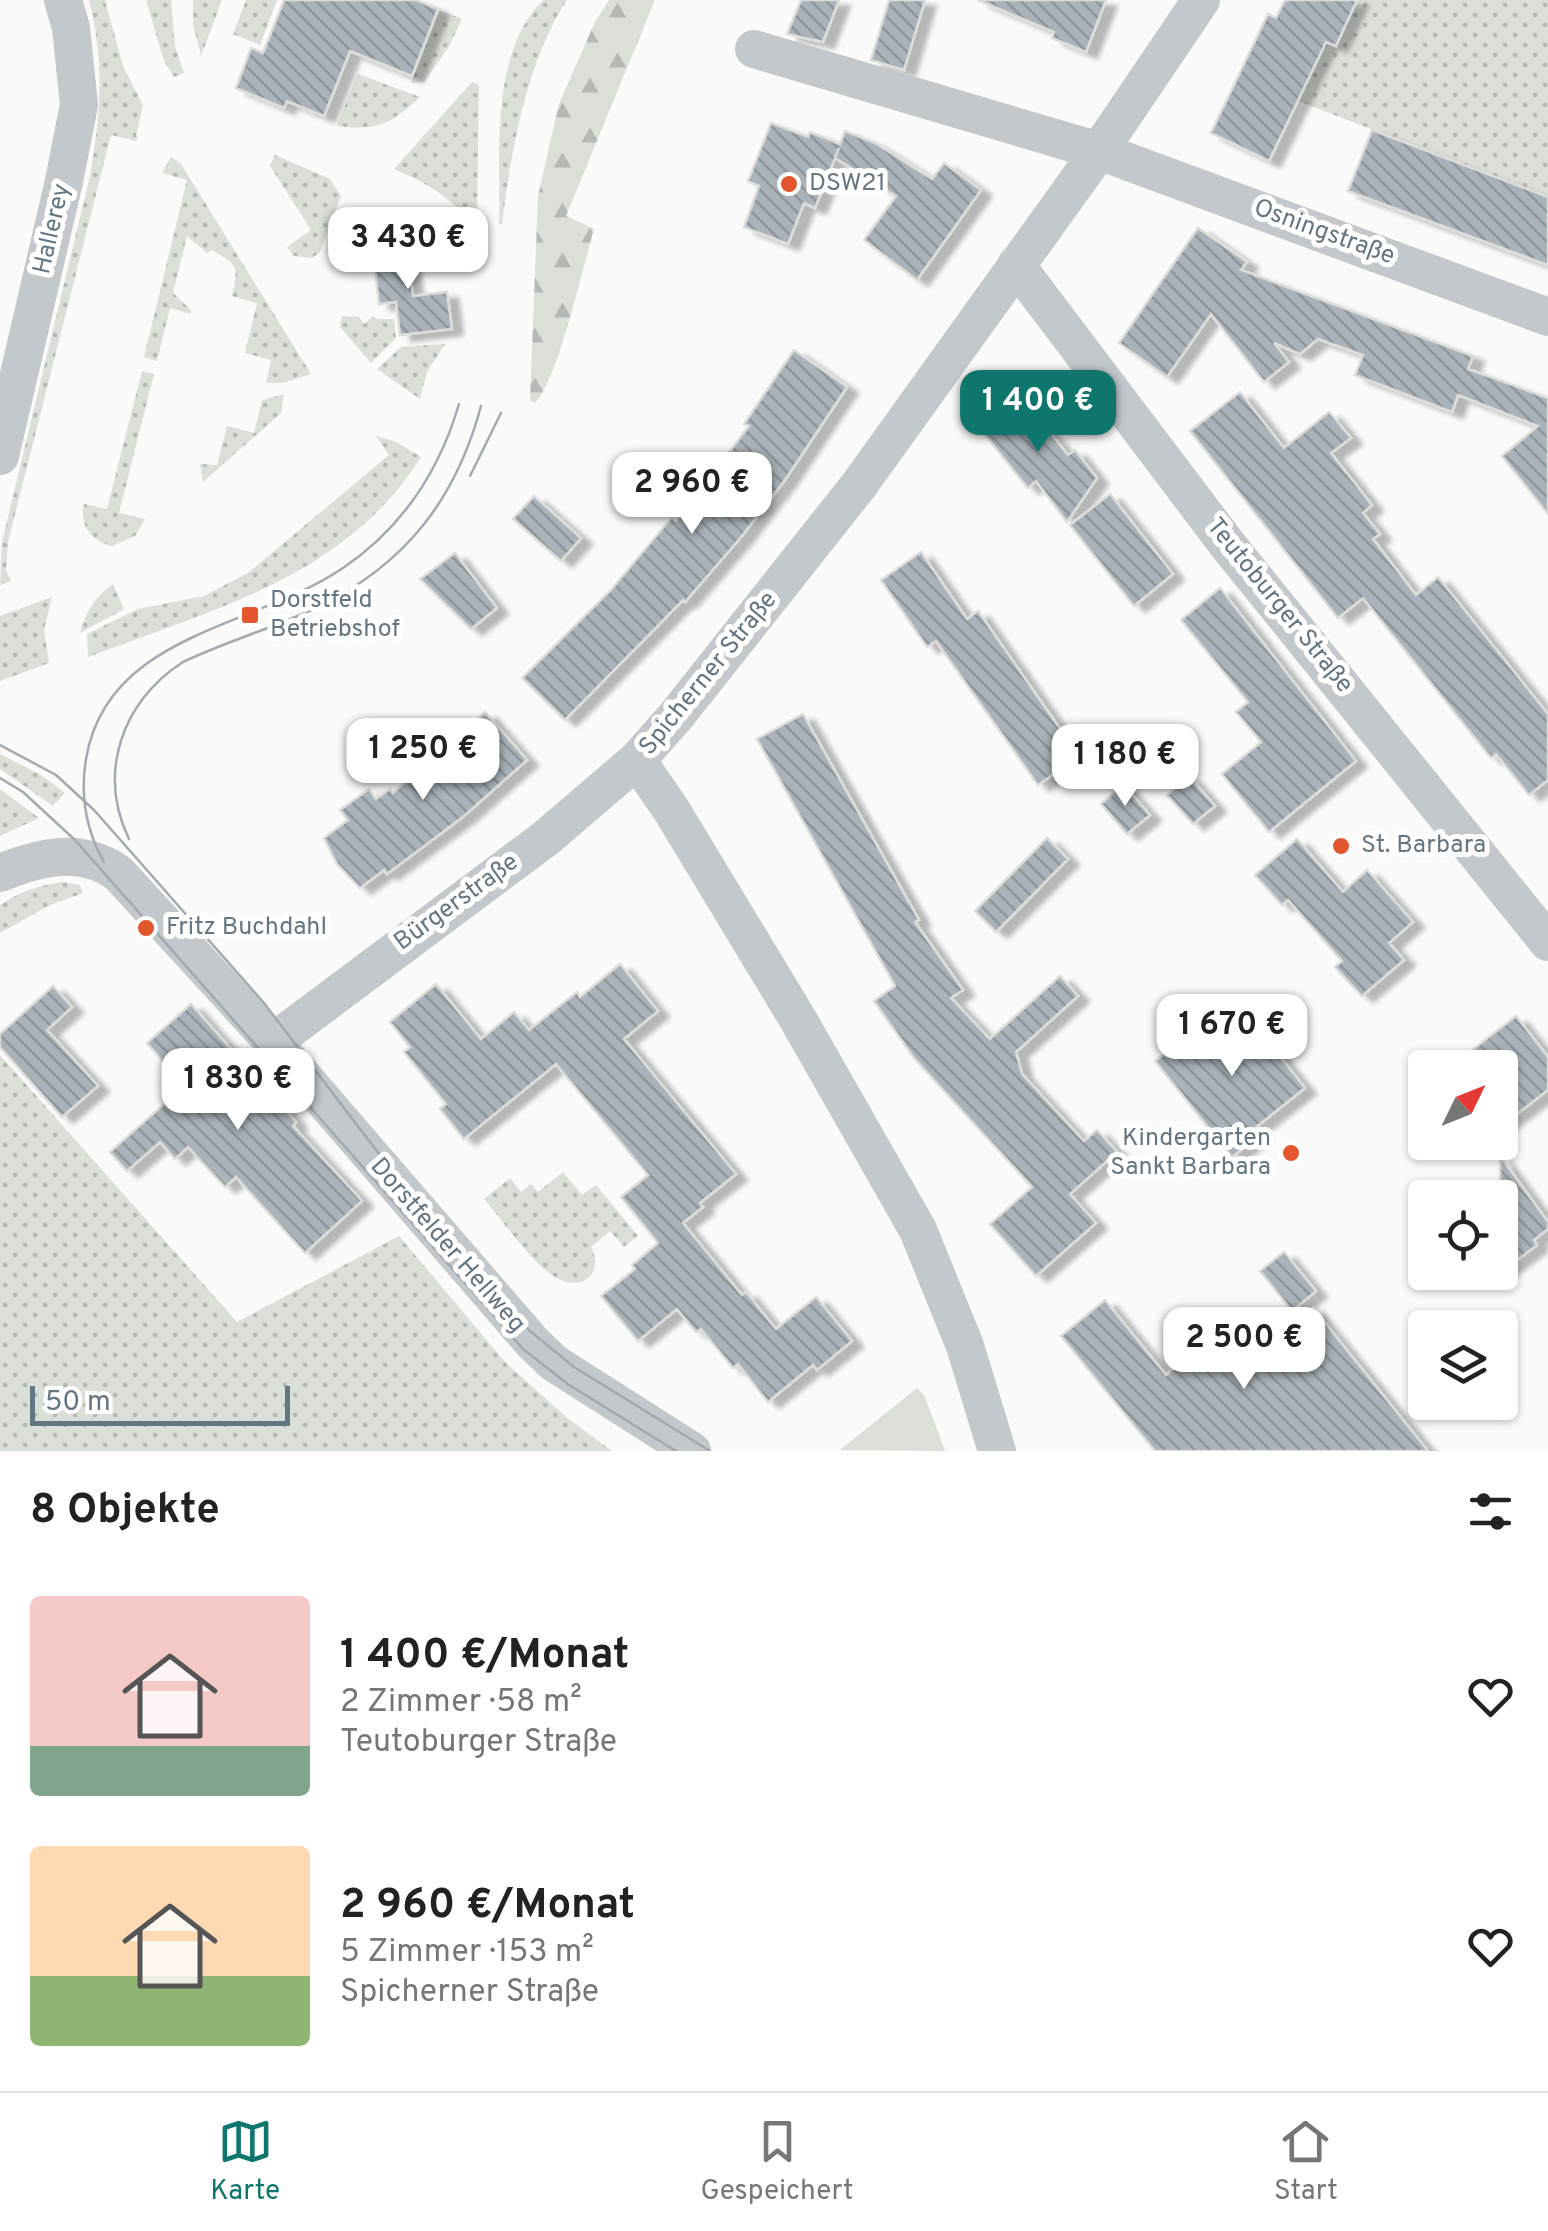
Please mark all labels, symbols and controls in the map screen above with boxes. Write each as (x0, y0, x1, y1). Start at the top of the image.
place label: DSW21 (809, 168, 886, 200)
marker: DSW21 (778, 173, 800, 195)
street label: Hallerey (27, 181, 79, 277)
street label: Osningstraße (1249, 193, 1399, 273)
pin: 3 430 € (316, 207, 500, 292)
text: 3 430 € (350, 219, 466, 259)
pin: 1 400 € (946, 370, 1130, 455)
text: 1 400 € (982, 382, 1094, 422)
pin: 2 960 € (600, 452, 784, 537)
text: 2 960 € (634, 464, 750, 504)
street label: Teutoburger Straße (1198, 512, 1360, 700)
place label: Dorstfeld Betriebshof (270, 585, 400, 646)
street label: Spicherner Straße (633, 585, 785, 763)
marker: Dorstfeld Betriebshof (239, 604, 261, 626)
pin: 1 250 € (331, 718, 515, 803)
pin: 1 180 € (1033, 724, 1217, 809)
text: 1 250 € (368, 730, 478, 770)
text: 1 180 € (1074, 736, 1176, 776)
place label: St. Barbara (1361, 830, 1486, 862)
marker: St. Barbara (1330, 835, 1352, 857)
street label: Bürgerstraße (388, 847, 526, 959)
place label: Fritz Buchdahl (166, 912, 327, 944)
marker: Fritz Buchdahl (135, 917, 157, 939)
pin: 1 670 € (1140, 994, 1324, 1079)
text: 1 670 € (1178, 1006, 1286, 1046)
pin: 1 830 € (146, 1048, 330, 1133)
north arrow (1408, 1050, 1518, 1160)
map controls (1408, 1050, 1518, 1420)
text: 1 830 € (184, 1060, 292, 1100)
place label: Kindergarten Sankt Barbara (1110, 1123, 1271, 1184)
marker: Kindergarten Sankt Barbara (1280, 1142, 1302, 1164)
street label: Dorstfelder Hellweg (362, 1152, 532, 1340)
button: locate (1408, 1180, 1518, 1290)
pin: 2 500 € (1152, 1307, 1336, 1392)
button: layers (1408, 1310, 1518, 1420)
text: 2 500 € (1185, 1319, 1303, 1359)
scale bar (30, 1381, 290, 1426)
text: 50 m (45, 1385, 111, 1421)
icon: filters (1463, 1484, 1518, 1539)
text: 8 Objekte (30, 1485, 220, 1538)
text: 1 400 €/Monat (340, 1630, 629, 1683)
icon: home (110, 1636, 230, 1756)
icon: heart (1463, 1669, 1518, 1724)
text: 2 Zimmer · 58 m² (340, 1683, 582, 1723)
text: Teutoburger Straße (340, 1723, 617, 1763)
text: 2 960 €/Monat (340, 1880, 635, 1933)
icon: home (110, 1886, 230, 2006)
icon: heart (1463, 1919, 1518, 1974)
text: 5 Zimmer · 153 m² (340, 1933, 594, 1973)
text: Spicherner Straße (340, 1973, 599, 2013)
tab: Karte (210, 2114, 280, 2210)
tab: Gespeichert (700, 2114, 854, 2210)
tab: Start (1274, 2114, 1338, 2210)

